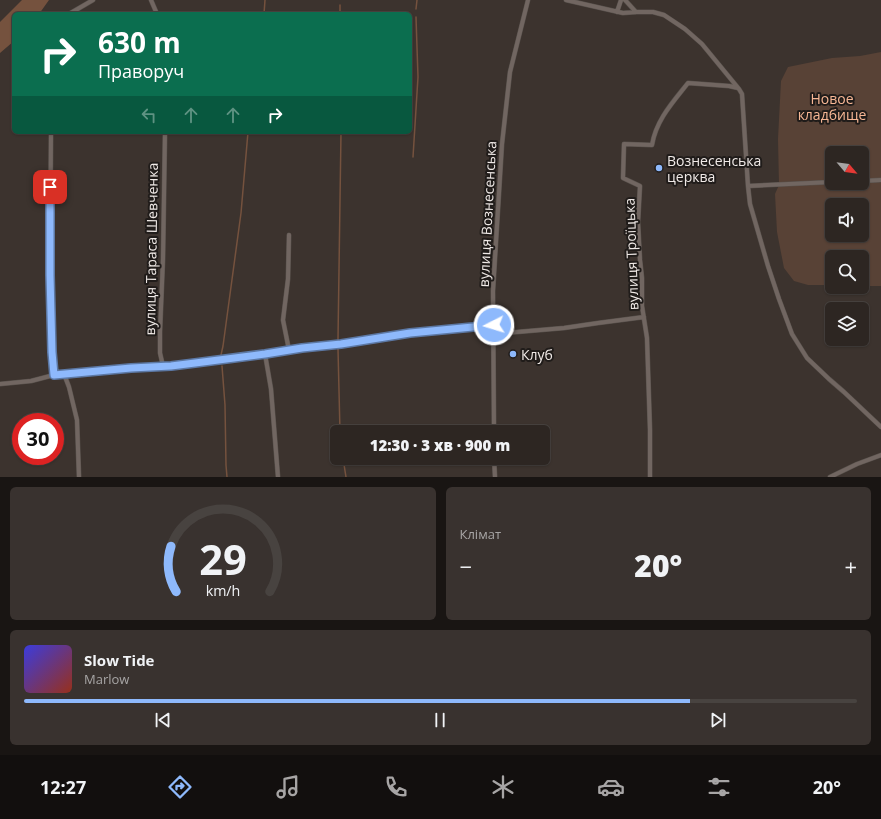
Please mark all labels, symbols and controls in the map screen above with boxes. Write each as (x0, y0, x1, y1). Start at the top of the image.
text: 630 m (98, 23, 181, 61)
icon: right (32, 28, 84, 80)
text: Праворуч (98, 59, 184, 83)
park label: Новое кладбище (798, 89, 866, 124)
icon: left (138, 104, 160, 126)
icon: ahead (180, 104, 202, 126)
icon: ahead (222, 104, 244, 126)
icon: right (264, 104, 286, 126)
street label: вулиця Вознесенська (474, 140, 500, 288)
north arrow (825, 146, 869, 190)
map controls (825, 146, 869, 346)
place label: Вознесенська церква (667, 151, 761, 186)
street label: вулиця Тараса Шевченка (140, 163, 162, 335)
marker: Вознесенська церква (654, 163, 664, 173)
pin (33, 170, 67, 204)
icon: arrive (39, 176, 61, 198)
street label: вулиця Троїцька (620, 198, 642, 310)
button: sound (825, 198, 869, 242)
button: search (825, 250, 869, 294)
button: layers (825, 302, 869, 346)
position arrow (473, 304, 515, 346)
place label: Клуб (521, 345, 553, 364)
marker: Клуб (508, 349, 518, 359)
speed limit sign: 30 (12, 413, 64, 465)
text: 12:30 · 3 хв · 900 m (370, 435, 510, 455)
text: Клімат (460, 525, 501, 543)
text: 29 (199, 530, 247, 586)
text: 20° (634, 545, 682, 586)
text: − (460, 551, 472, 581)
text: + (844, 551, 857, 581)
text: km/h (205, 580, 240, 599)
text: Slow Tide (84, 650, 154, 670)
text: Marlow (84, 670, 129, 688)
icon: previous (152, 709, 174, 731)
icon: pause (429, 709, 451, 731)
icon: next (707, 709, 729, 731)
icon: directions (166, 773, 194, 801)
icon: music (274, 773, 302, 801)
icon: phone (382, 773, 410, 801)
icon: climate (489, 773, 517, 801)
icon: car (597, 773, 625, 801)
icon: filters (705, 773, 733, 801)
text: 12:27 (40, 775, 86, 799)
text: 20° (813, 775, 841, 799)

